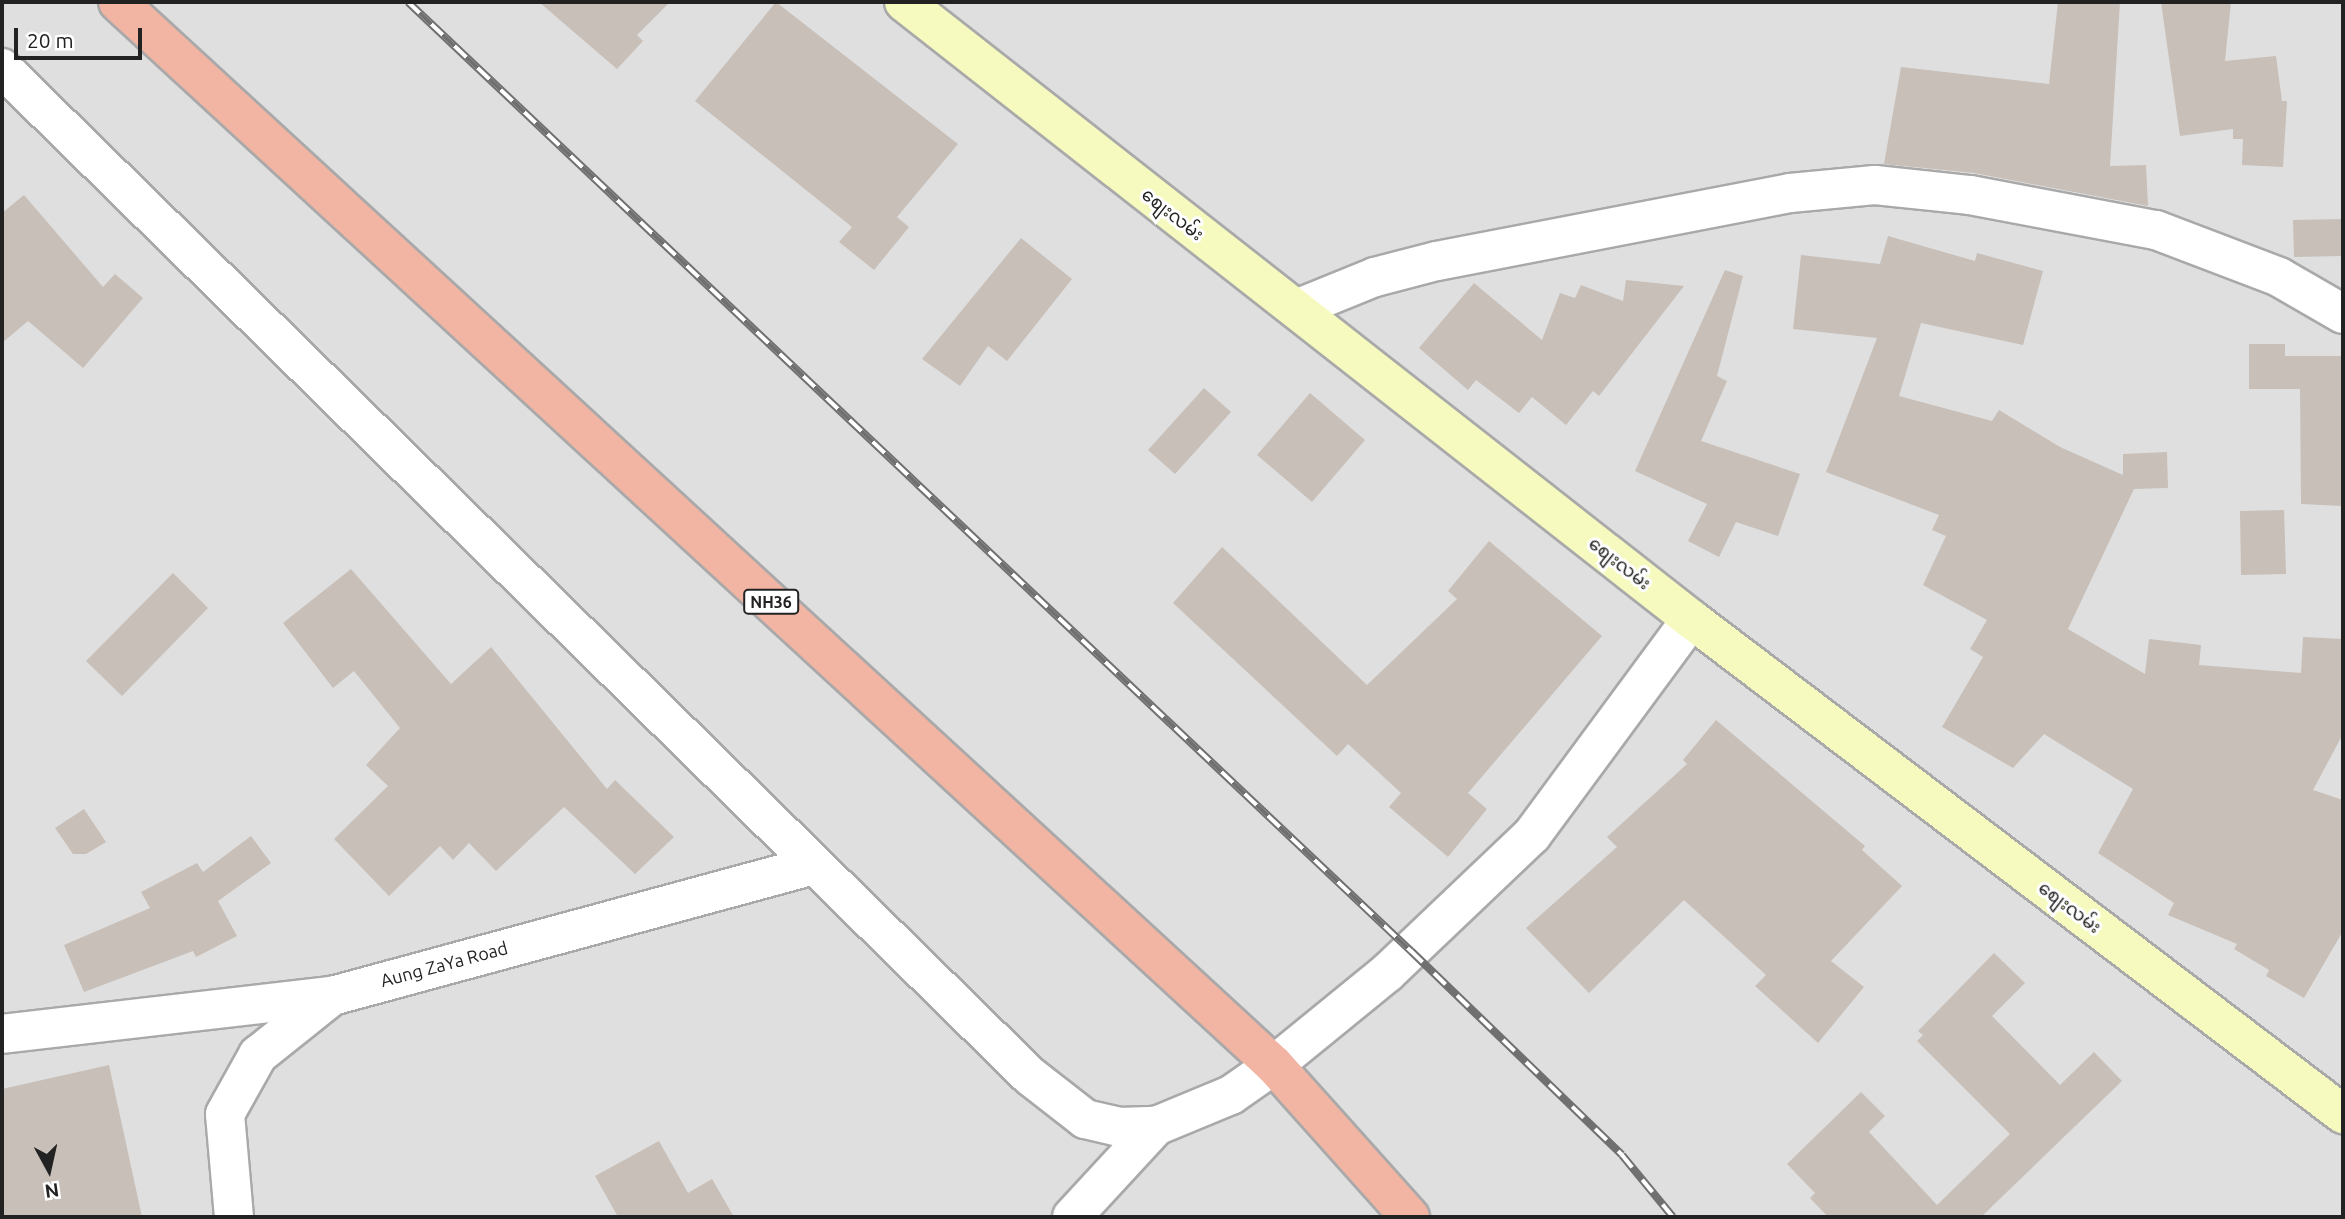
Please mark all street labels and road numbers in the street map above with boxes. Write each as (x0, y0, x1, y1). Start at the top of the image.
street label: စျေးလမ်း (1138, 183, 1208, 245)
street label: စျေးလမ်း (1585, 532, 1655, 594)
road number: NH36 (743, 590, 799, 614)
street label: စျေးလမ်း (2034, 876, 2106, 938)
street label: Aung ZaYa Road (378, 937, 510, 991)

